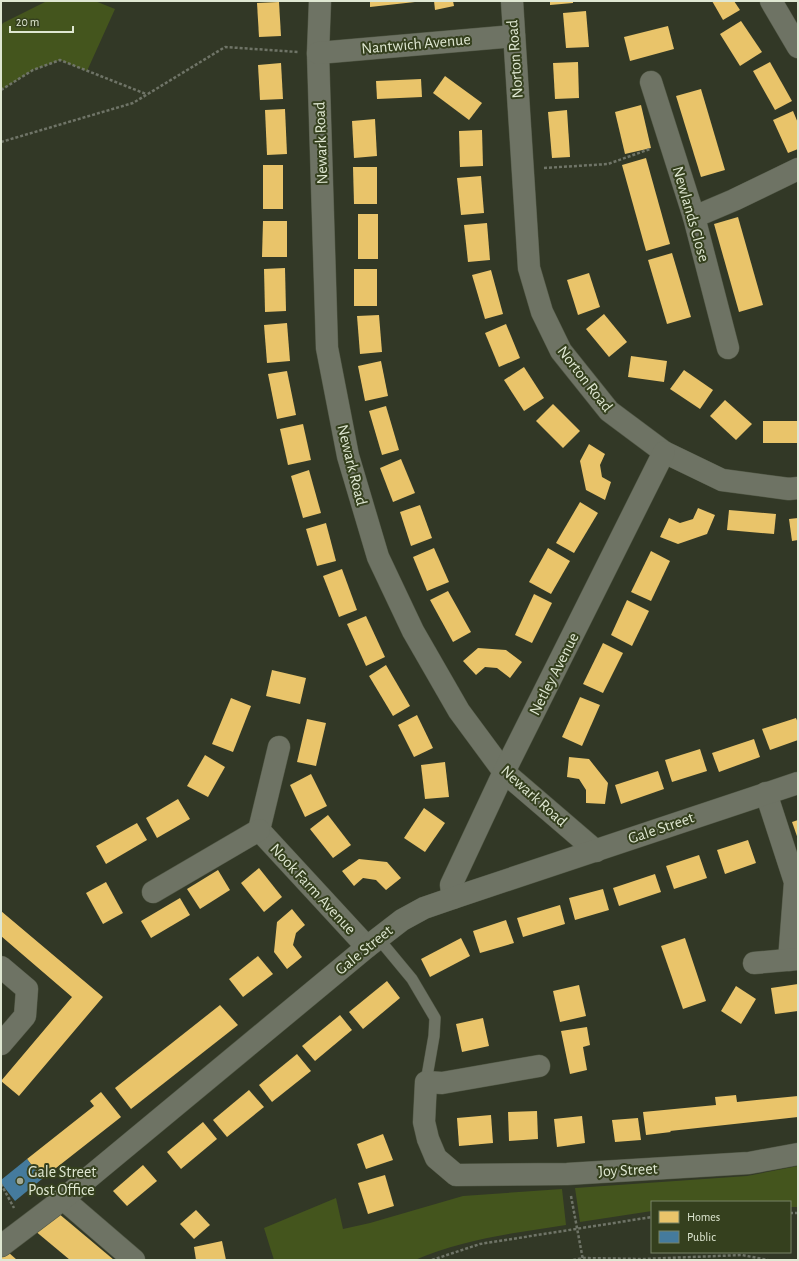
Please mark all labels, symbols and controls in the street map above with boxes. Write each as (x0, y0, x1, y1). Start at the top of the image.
scale bar (10, 8, 73, 34)
text: 20 m (16, 16, 39, 28)
street label: Norton Road (504, 19, 526, 99)
street label: Nantwich Avenue (361, 31, 471, 57)
street label: Newark Road (312, 101, 330, 185)
street label: Newlands Close (670, 164, 712, 264)
street label: Norton Road (554, 343, 616, 415)
street label: Newark Road (334, 423, 370, 507)
street label: Netley Avenue (526, 630, 583, 718)
street label: Newark Road (498, 762, 570, 830)
street label: Gale Street (626, 809, 696, 847)
street label: Nook Farm Avenue (267, 841, 359, 937)
street label: Gale Street (332, 922, 396, 978)
street label: Joy Street (598, 1160, 658, 1181)
place label: Gale Street Post Office (28, 1164, 96, 1198)
marker: Gale Street Post Office (15, 1176, 25, 1186)
legend (651, 1201, 791, 1253)
text: Homes (687, 1211, 720, 1223)
text: Public (687, 1231, 716, 1243)

